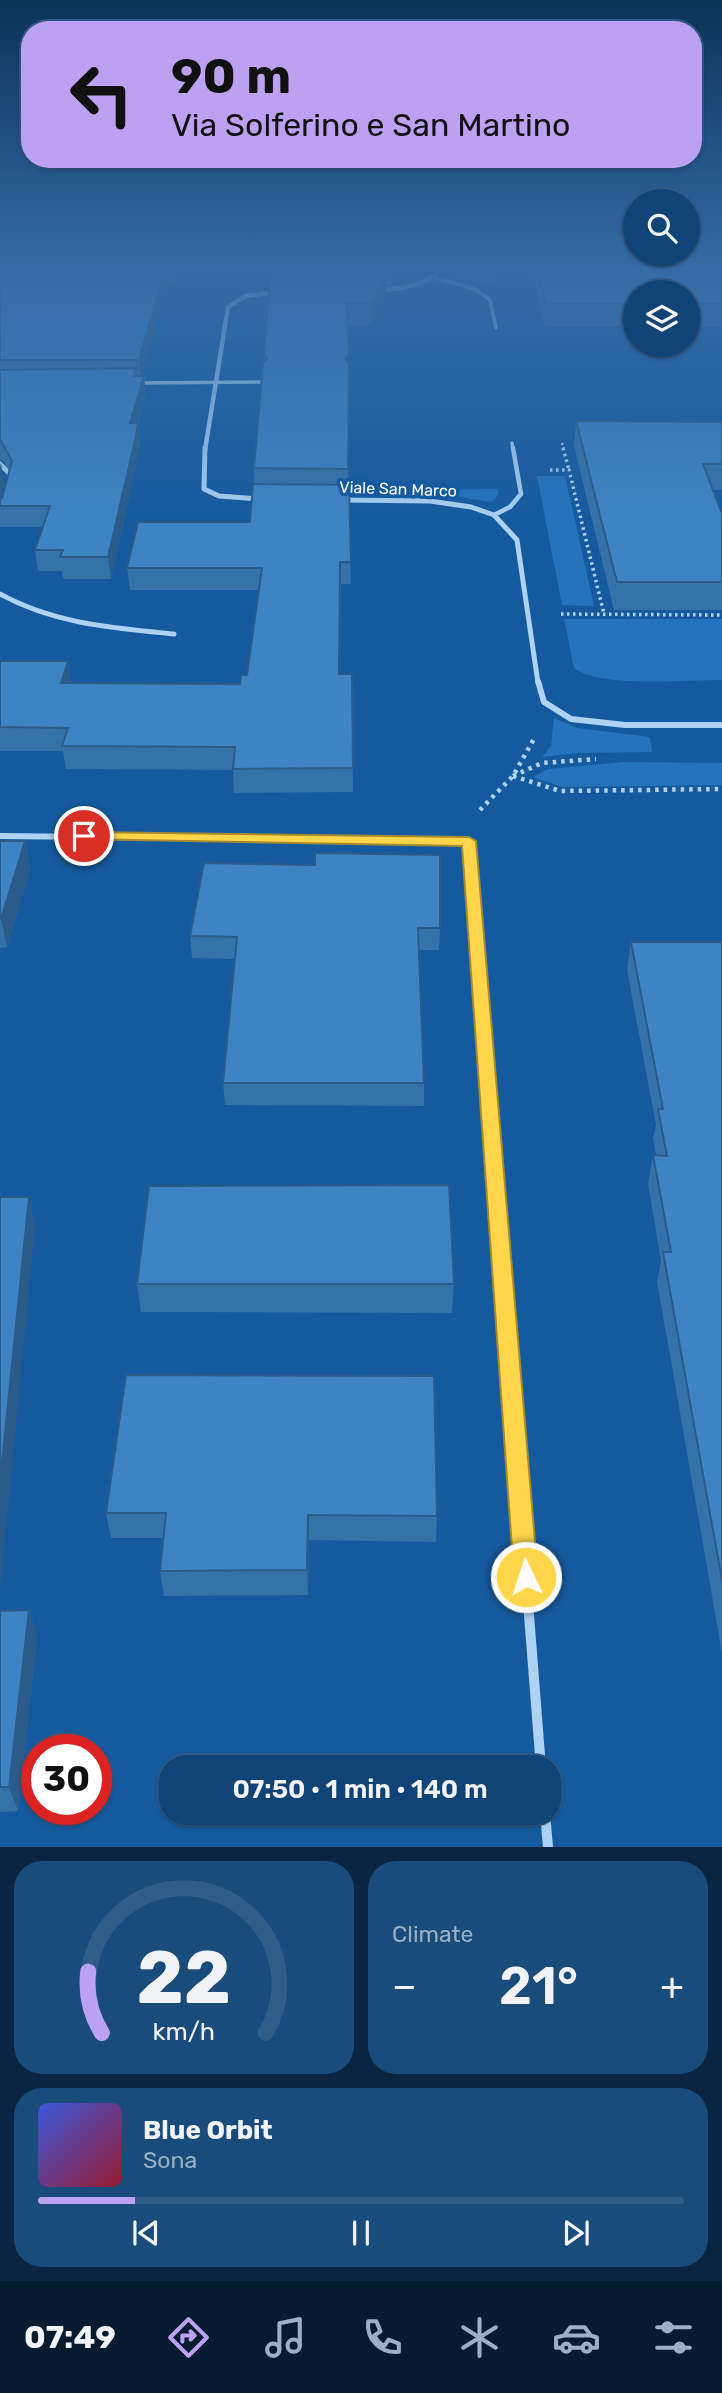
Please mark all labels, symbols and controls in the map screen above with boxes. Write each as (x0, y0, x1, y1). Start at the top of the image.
text: 90 m (171, 47, 291, 105)
icon: left (56, 49, 147, 140)
text: Via Solferino e San Martino (171, 106, 570, 144)
map controls (623, 189, 700, 357)
button: search (623, 189, 700, 266)
button: layers (623, 280, 700, 357)
street label: Viale San Marco (339, 477, 457, 501)
pin (54, 806, 114, 866)
icon: arrive (65, 817, 103, 855)
position arrow (489, 1540, 563, 1614)
speed limit sign: 30 (21, 1734, 112, 1825)
text: 07:50 · 1 min · 140 m (232, 1774, 488, 1805)
text: Climate (392, 1920, 473, 1948)
text: 22 (137, 1936, 231, 2022)
text: 21° (499, 1955, 578, 2017)
text: − (392, 1963, 417, 2009)
text: + (660, 1963, 684, 2009)
text: km/h (153, 2017, 215, 2046)
text: Blue Orbit (143, 2115, 273, 2146)
text: Sona (143, 2146, 197, 2174)
icon: previous (127, 2214, 165, 2252)
icon: pause (342, 2214, 380, 2252)
icon: next (557, 2214, 595, 2252)
icon: directions (164, 2313, 213, 2362)
icon: music (261, 2313, 310, 2362)
icon: phone (358, 2313, 407, 2362)
icon: climate (455, 2313, 504, 2362)
icon: car (552, 2313, 601, 2362)
icon: filters (649, 2313, 698, 2362)
text: 07:49 (24, 2318, 116, 2356)

